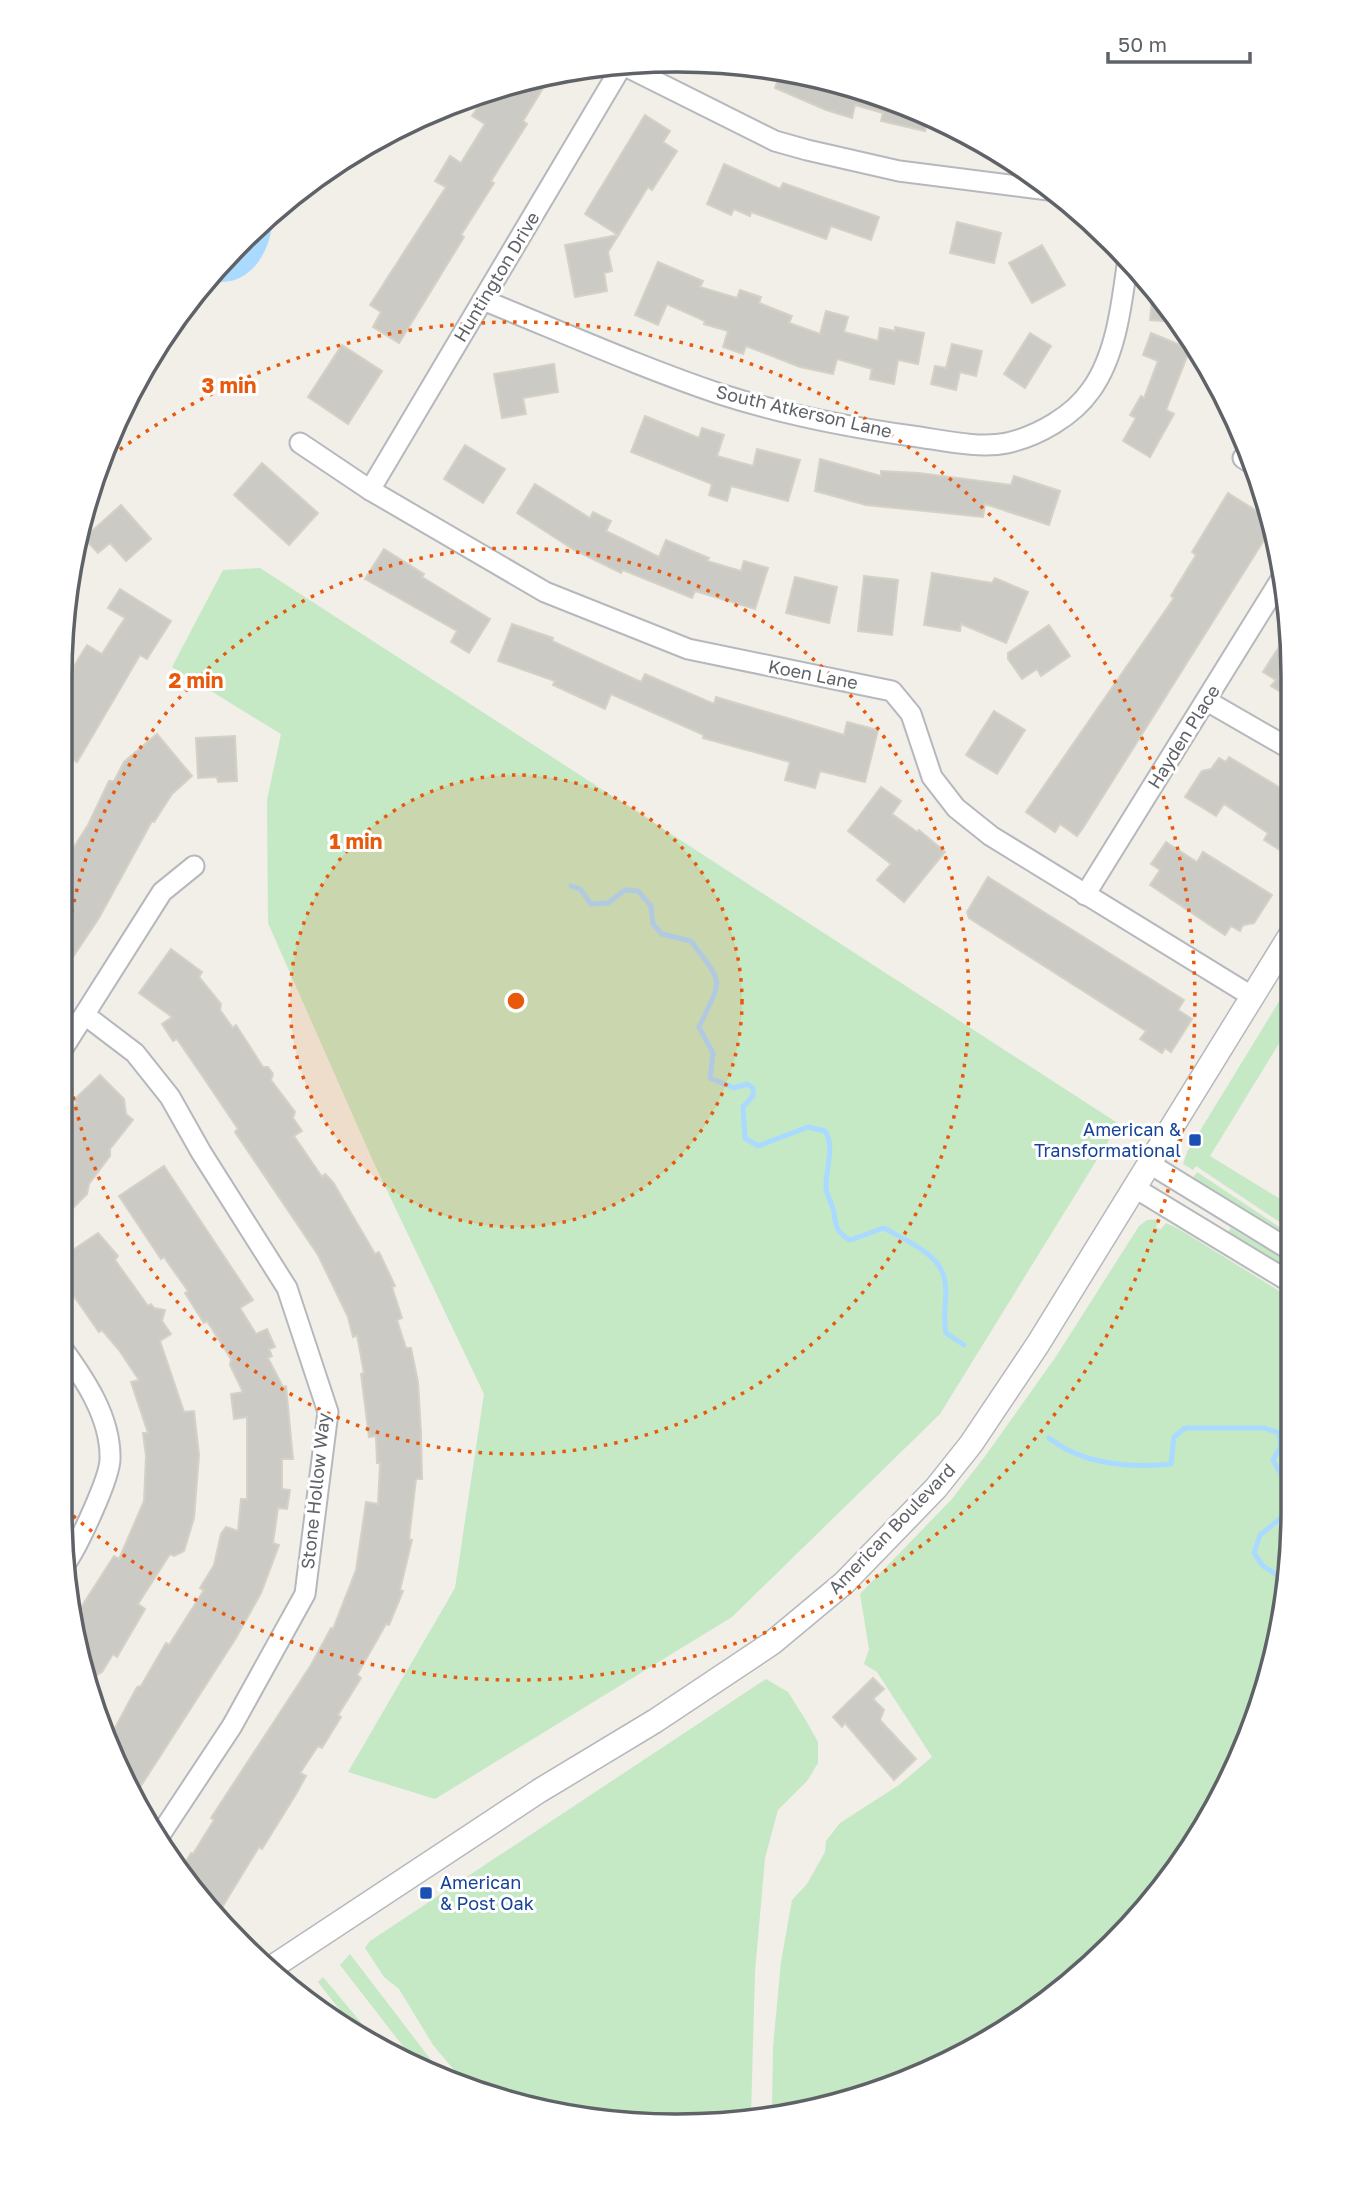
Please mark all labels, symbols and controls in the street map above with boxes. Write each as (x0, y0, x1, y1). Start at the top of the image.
scale bar (1108, 21, 1250, 65)
text: 50 m (1118, 31, 1167, 57)
street label: Huntington Drive (449, 207, 544, 346)
text: 3 min (202, 372, 256, 398)
street label: South Atkerson Lane (714, 380, 894, 442)
street label: Koen Lane (766, 655, 860, 693)
text: 2 min (169, 667, 223, 693)
street label: Hayden Place (1142, 680, 1224, 792)
text: 1 min (330, 828, 382, 854)
centre of rings (504, 989, 528, 1013)
place label: American & Transformational (1034, 1118, 1181, 1161)
marker: American & Transformational (1187, 1132, 1203, 1148)
street label: Stone Hollow Way (296, 1412, 334, 1570)
street label: American Boulevard (823, 1458, 959, 1598)
place label: American & Post Oak (440, 1871, 534, 1914)
marker: American & Post Oak (418, 1885, 434, 1901)

